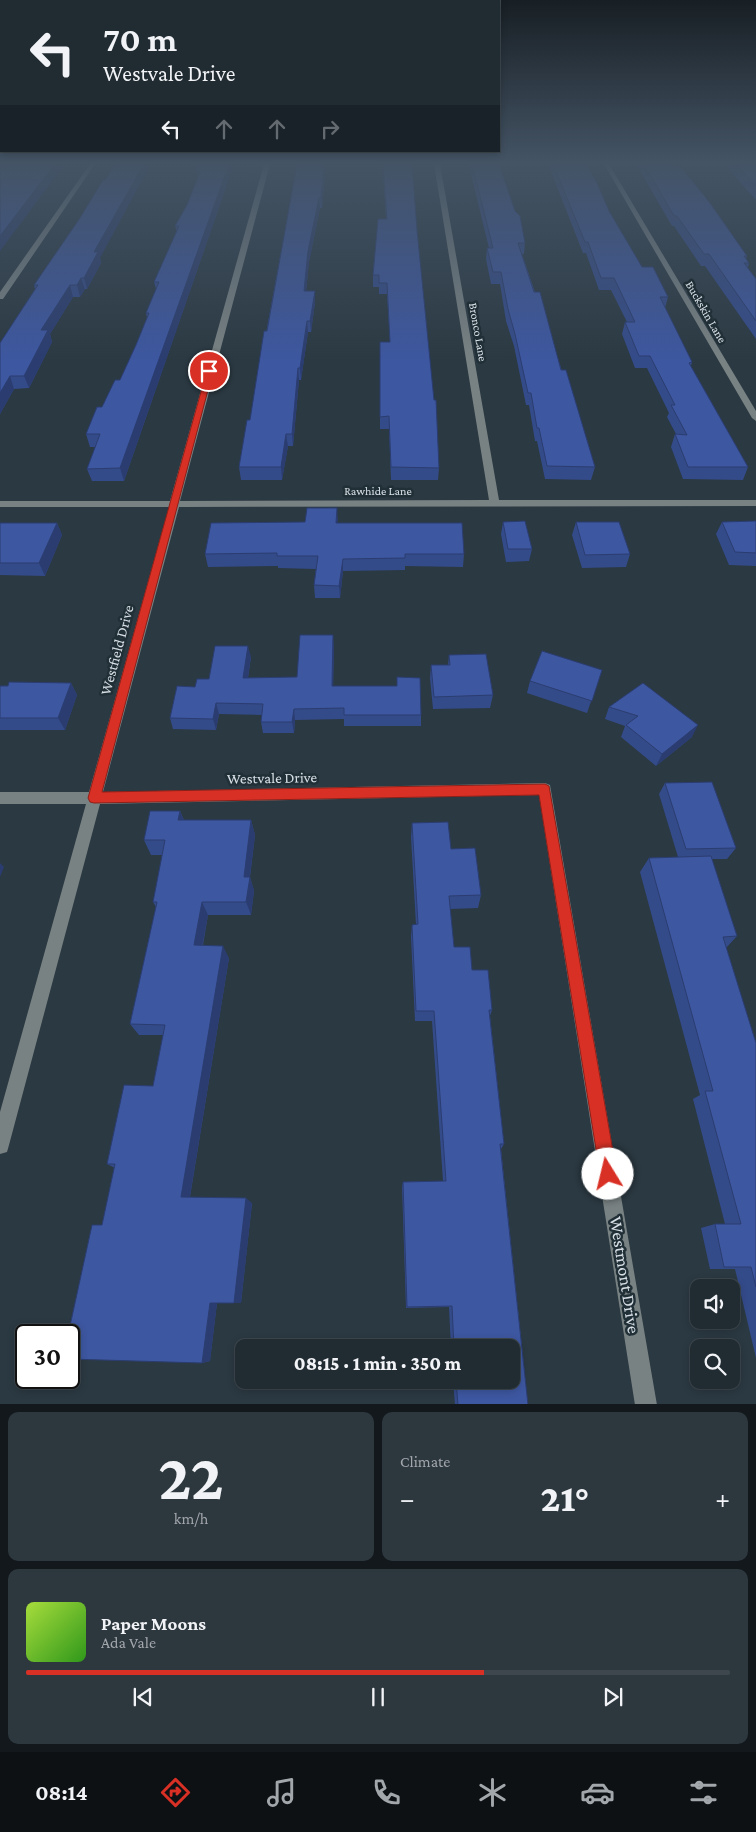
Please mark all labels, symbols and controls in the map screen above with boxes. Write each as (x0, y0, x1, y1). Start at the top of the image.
icon: left (20, 20, 85, 85)
text: 70 m (103, 20, 177, 59)
text: Westvale Drive (103, 61, 235, 86)
icon: left (157, 115, 185, 143)
icon: ahead (210, 115, 238, 143)
icon: ahead (263, 115, 291, 143)
icon: right (316, 115, 344, 143)
street label: Buckskin Lane (683, 279, 729, 345)
street label: Bronco Lane (466, 302, 490, 362)
pin (188, 350, 230, 392)
icon: arrive (195, 357, 223, 385)
street label: Rawhide Lane (344, 484, 412, 498)
street label: Westfield Drive (97, 603, 137, 697)
street label: Westvale Drive (227, 769, 318, 787)
position arrow (581, 1147, 633, 1199)
street label: Westmont Drive (606, 1215, 644, 1335)
map controls (690, 1279, 740, 1389)
button: sound (690, 1279, 740, 1329)
speed limit sign: 30 (15, 1324, 80, 1389)
button: search (690, 1339, 740, 1389)
text: 08:15 · 1 min · 350 m (294, 1353, 461, 1374)
text: 22 (158, 1441, 224, 1513)
text: Climate (400, 1453, 450, 1470)
text: 21° (541, 1477, 589, 1519)
text: − (400, 1483, 415, 1514)
text: + (715, 1483, 730, 1514)
text: km/h (174, 1510, 208, 1527)
text: Paper Moons (101, 1613, 206, 1634)
text: Ada Vale (101, 1634, 156, 1651)
icon: previous (129, 1683, 157, 1711)
icon: pause (364, 1683, 392, 1711)
icon: next (599, 1683, 627, 1711)
icon: directions (158, 1775, 193, 1810)
icon: music (264, 1775, 299, 1810)
icon: phone (369, 1775, 404, 1810)
icon: climate (475, 1775, 510, 1810)
icon: car (580, 1775, 615, 1810)
icon: filters (686, 1775, 721, 1810)
text: 08:14 (35, 1780, 88, 1805)

